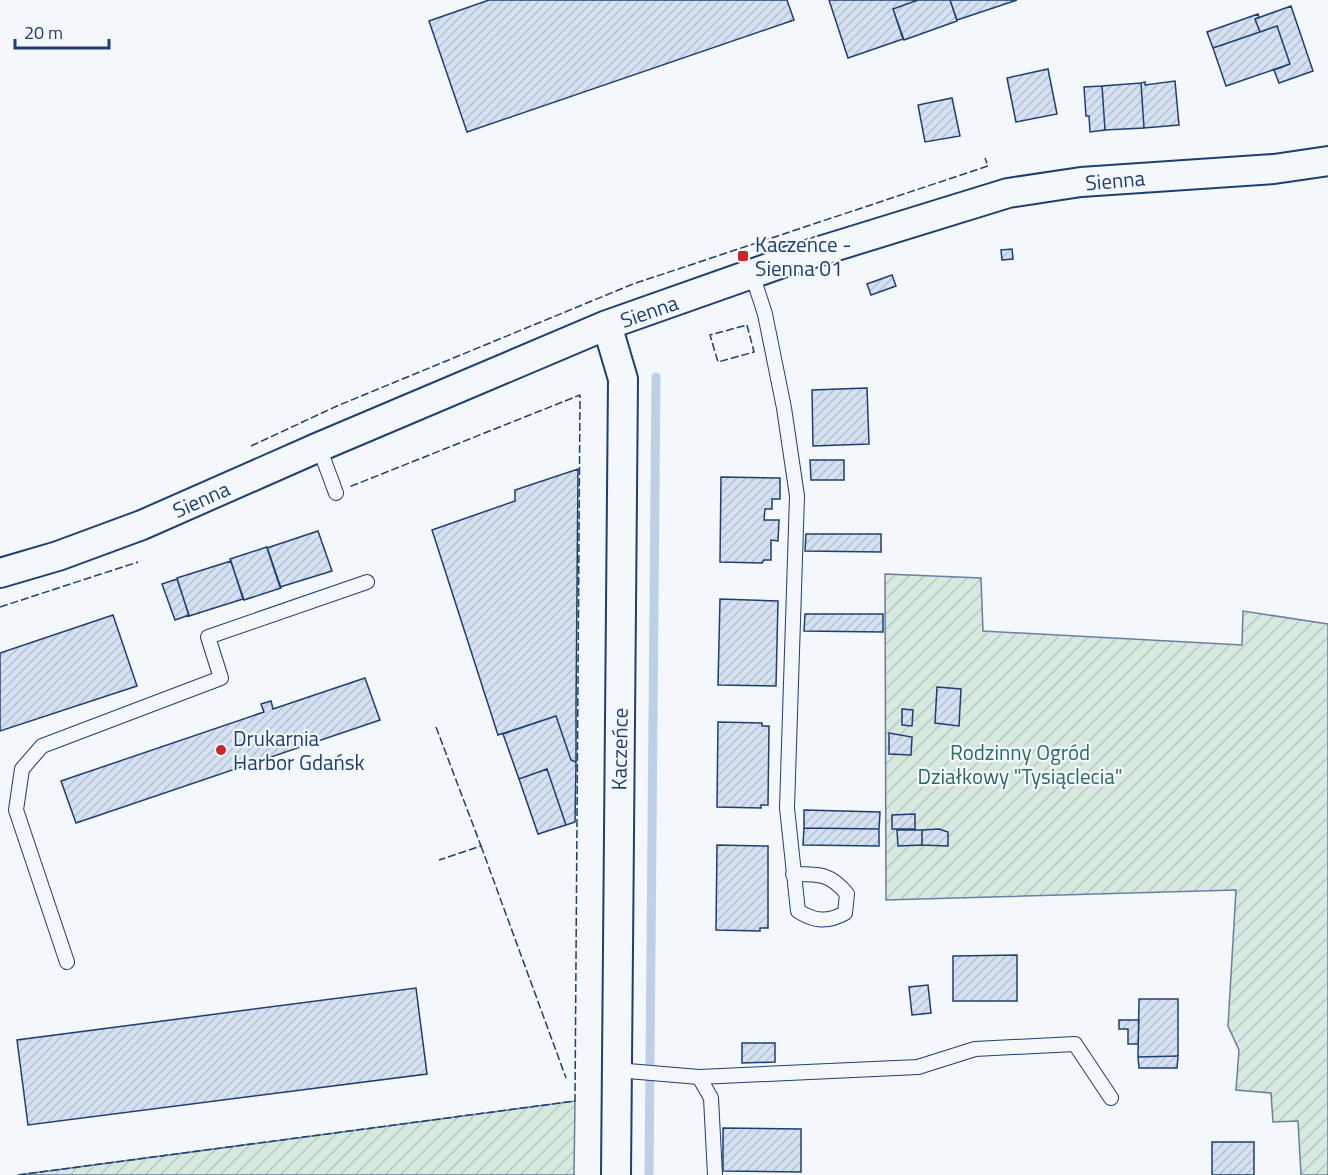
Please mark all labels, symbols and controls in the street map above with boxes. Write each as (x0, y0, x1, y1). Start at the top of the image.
scale bar (15, 12, 110, 50)
text: 20 m (24, 19, 63, 46)
street label: Sienna (1084, 161, 1147, 199)
place label: Kaczeńce - Sienna 01 (755, 228, 851, 284)
marker: Kaczeńce - Sienna 01 (736, 249, 750, 263)
street label: Sienna (616, 286, 683, 336)
street label: Sienna (167, 472, 235, 526)
street label: Kaczeńce (602, 707, 636, 791)
place label: Drukarnia Harbor Gdańsk (233, 722, 365, 778)
park label: Rodzinny Ogród Działkowy "Tysiąclecia" (917, 736, 1123, 792)
marker: Drukarnia Harbor Gdańsk (214, 743, 228, 757)

